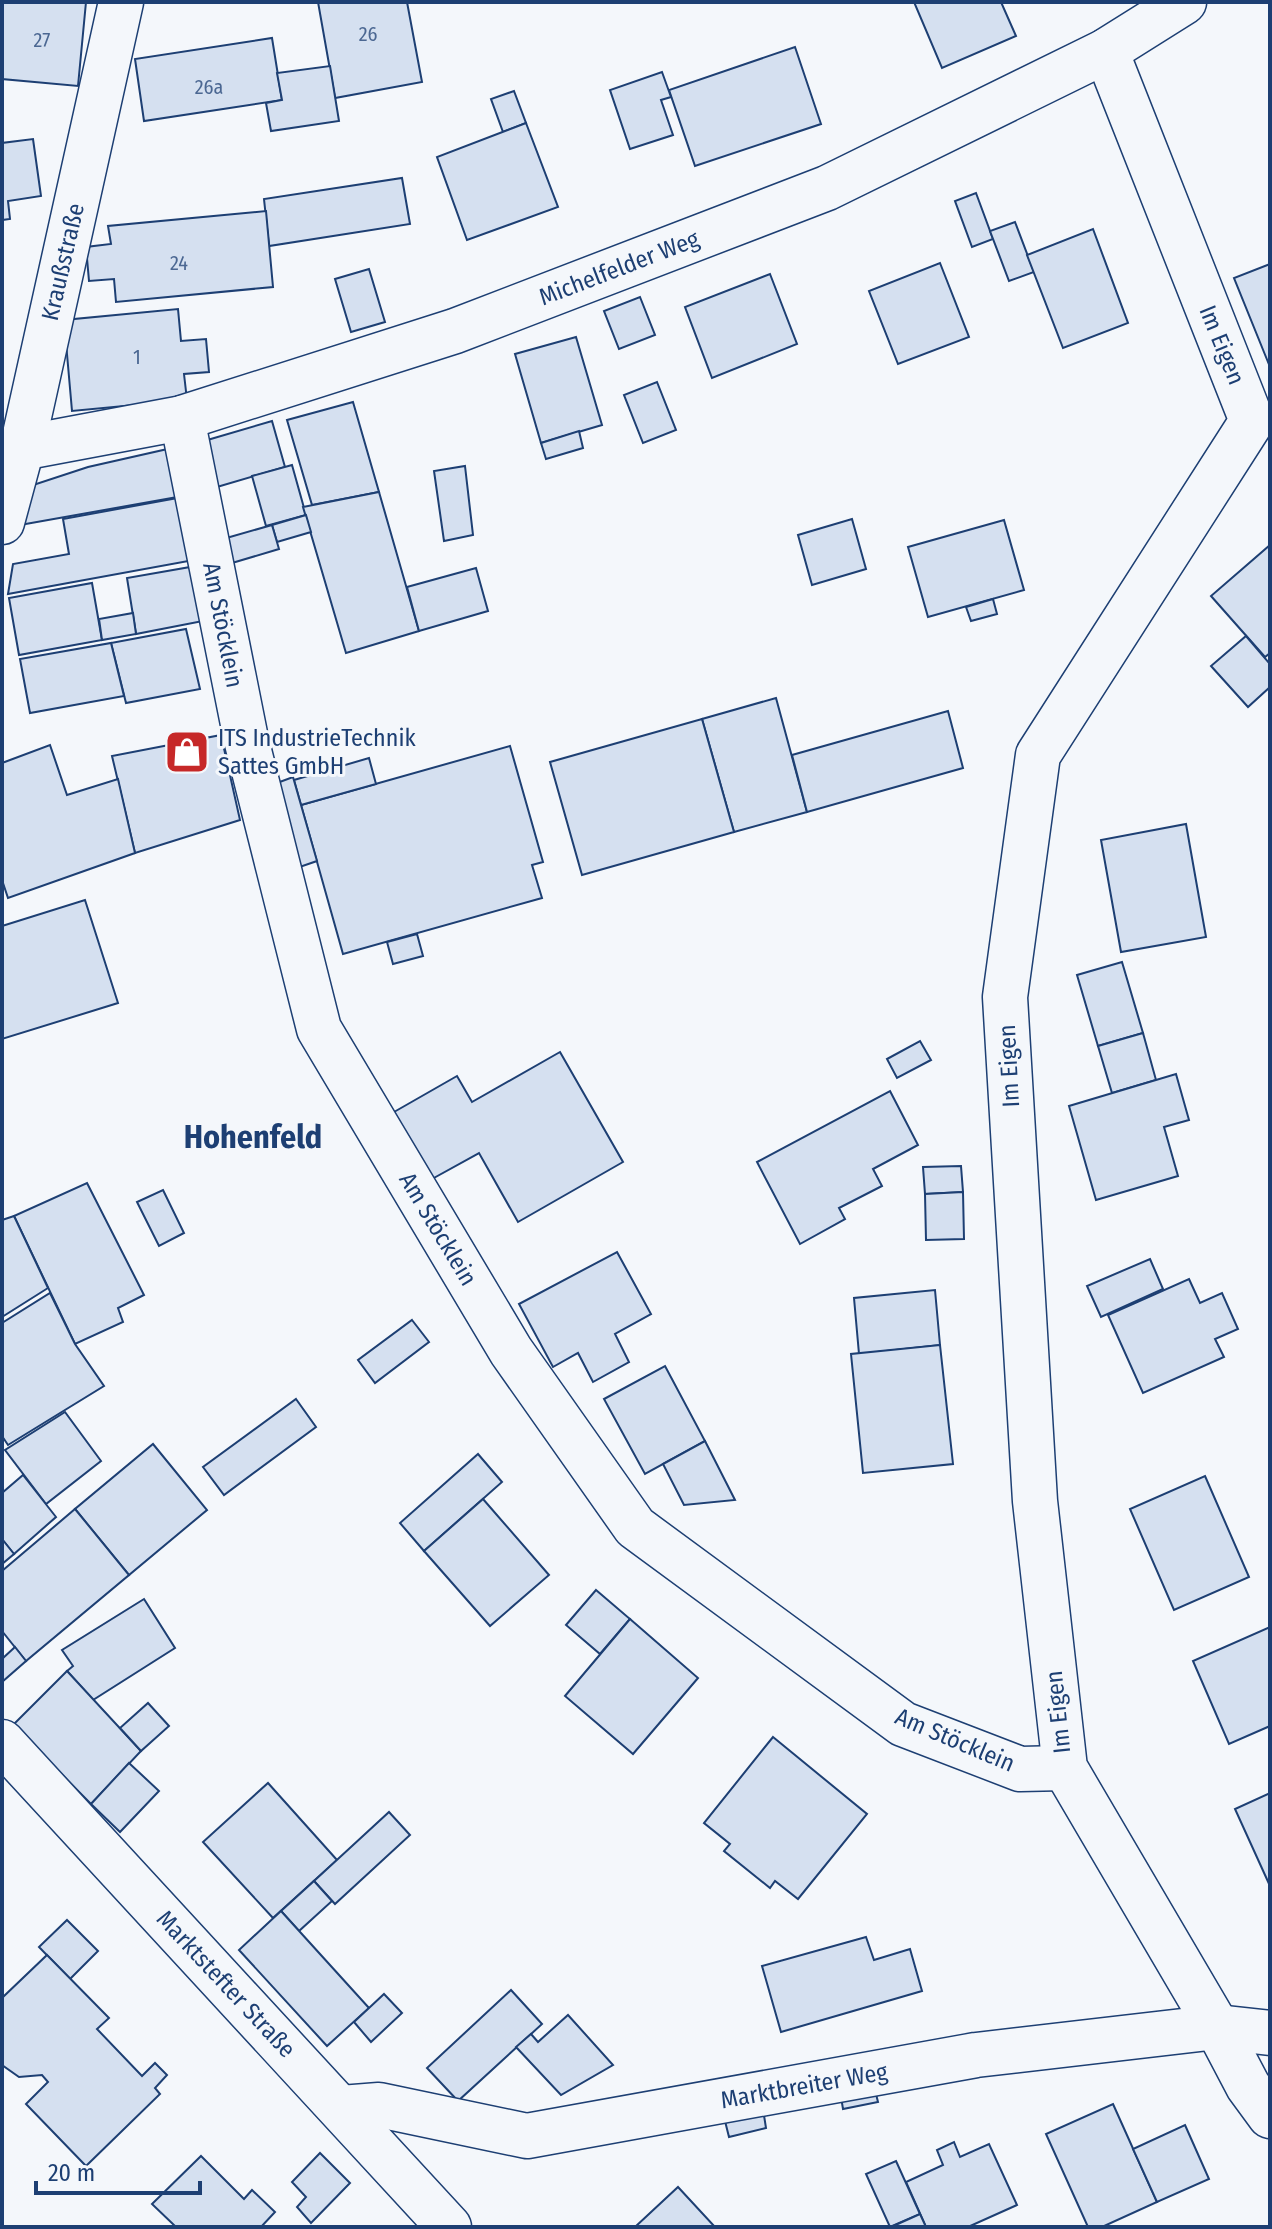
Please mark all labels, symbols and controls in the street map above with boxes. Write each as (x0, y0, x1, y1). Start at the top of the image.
house number: 26 (359, 22, 377, 46)
house number: 27 (34, 28, 50, 52)
house number: 26a (195, 75, 223, 99)
street label: Kraußstraße (36, 201, 90, 323)
street label: Michelfelder Weg (535, 224, 704, 311)
house number: 24 (170, 251, 188, 275)
street label: Im Eigen (1193, 301, 1251, 389)
house number: 1 (133, 345, 141, 369)
street label: Am Stöcklein (197, 560, 249, 690)
place label: ITS IndustrieTechnik Sattes GmbH (218, 724, 416, 780)
shop icon: ITS IndustrieTechnik Sattes GmbH (163, 728, 211, 776)
street label: Im Eigen (993, 1024, 1025, 1108)
district label: Hohenfeld (184, 1118, 322, 1156)
street label: Am Stöcklein (393, 1167, 483, 1291)
street label: Im Eigen (1040, 1669, 1076, 1755)
street label: Am Stöcklein (891, 1702, 1019, 1778)
street label: Marktstefter Straße (151, 1905, 301, 2063)
street label: Marktbreiter Weg (718, 2057, 890, 2114)
scale bar (36, 2145, 200, 2195)
text: 20 m (48, 2159, 95, 2187)

